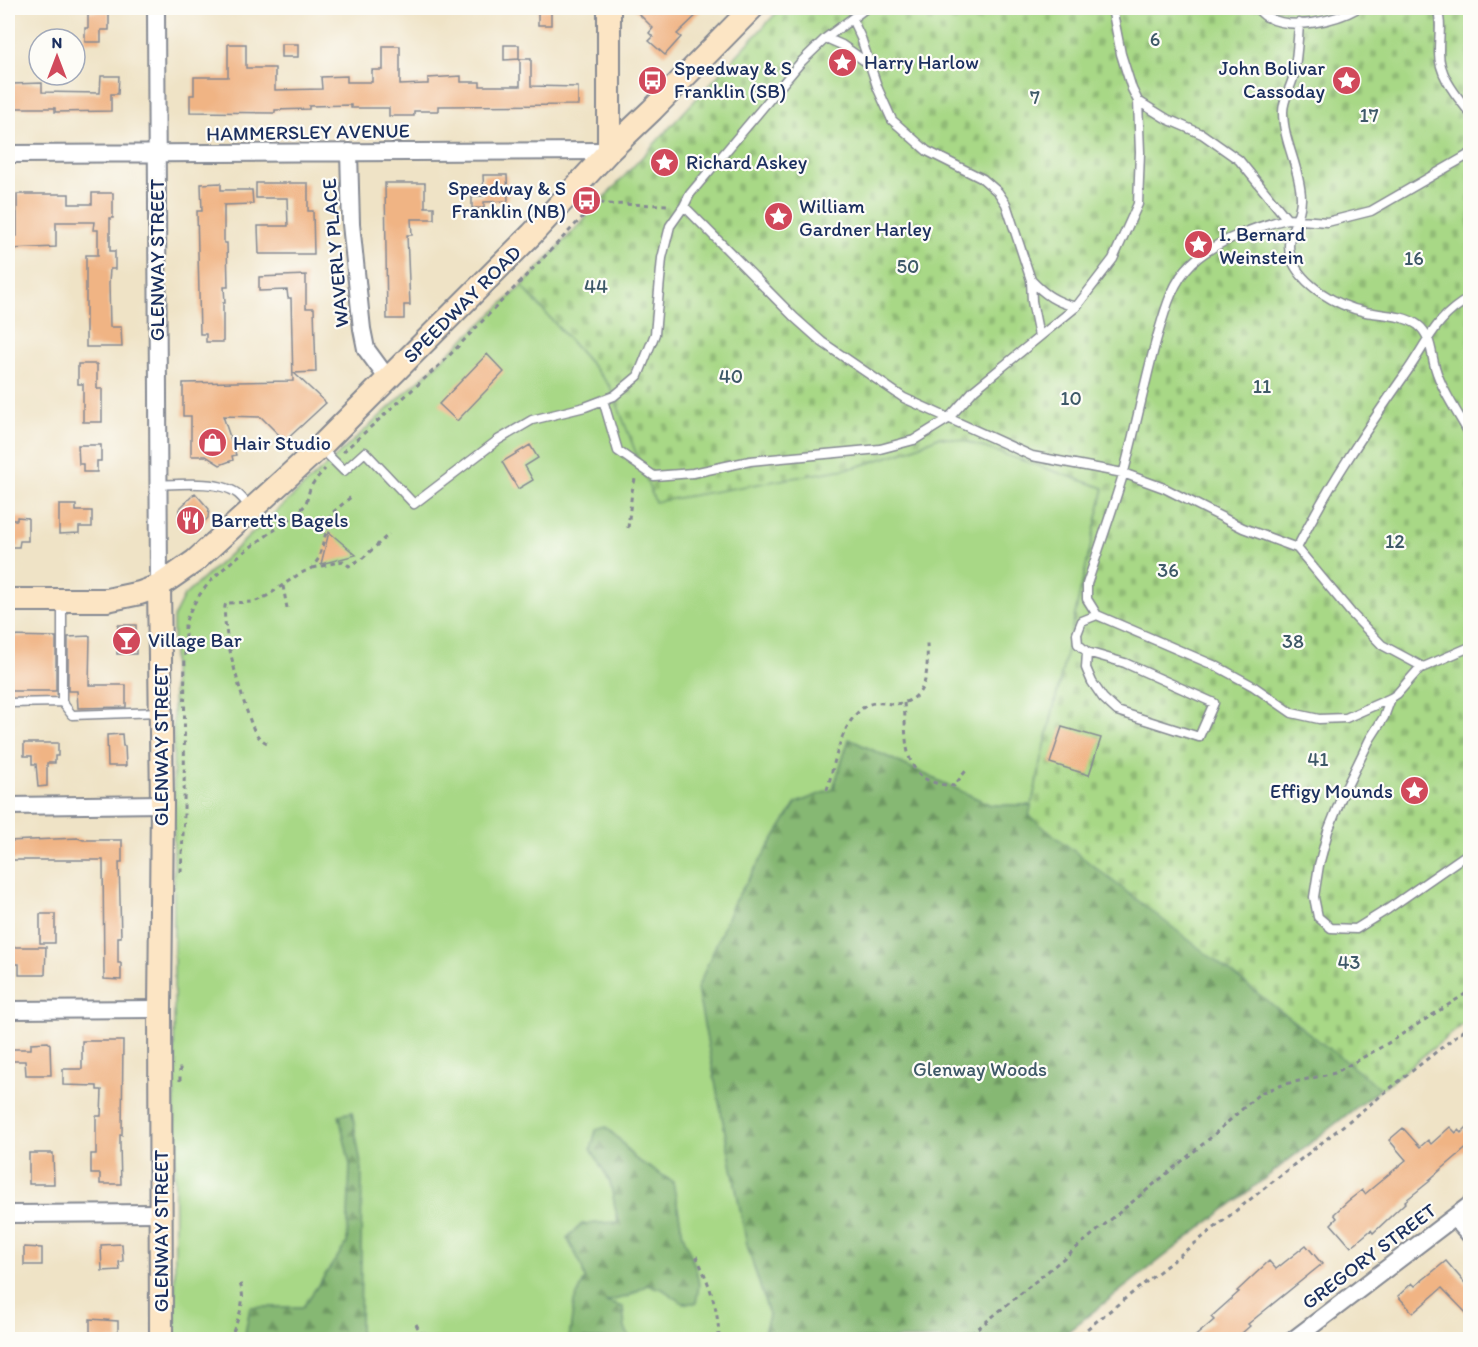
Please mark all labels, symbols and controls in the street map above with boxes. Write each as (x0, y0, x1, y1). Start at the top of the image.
north arrow (27, 27, 87, 87)
park label: 6 (1150, 27, 1160, 51)
text: N (52, 33, 62, 52)
place icon: Harry Harlow (827, 46, 859, 78)
place label: Harry Harlow (864, 50, 979, 74)
place label: Speedway & S Franklin (SB) (674, 56, 792, 103)
place label: John Bolivar Cassoday (1219, 56, 1326, 103)
bus stop icon: Speedway & S Franklin (SB) (637, 64, 669, 96)
place icon: John Bolivar Cassoday (1330, 64, 1362, 96)
park label: 7 (1030, 85, 1040, 109)
park label: 17 (1359, 103, 1379, 127)
street label: HAMMERSLEY AVENUE (206, 118, 410, 146)
place icon: Richard Askey (649, 146, 681, 178)
place label: Richard Askey (686, 150, 808, 174)
place label: Speedway & S Franklin (NB) (448, 176, 566, 223)
street label: WAVERLY PLACE (317, 177, 353, 329)
street label: GLENWAY STREET (145, 179, 169, 341)
bus stop icon: Speedway & S Franklin (NB) (571, 184, 603, 216)
place label: William Gardner Harley (799, 194, 932, 241)
place icon: William Gardner Harley (762, 201, 794, 233)
place label: I. Bernard Weinstein (1219, 222, 1306, 269)
place icon: I. Bernard Weinstein (1182, 229, 1214, 261)
street label: SPEEDWAY ROAD (398, 240, 526, 368)
park label: 16 (1404, 246, 1424, 270)
park label: 50 (897, 254, 919, 278)
park label: 44 (584, 274, 608, 298)
park label: 40 (719, 364, 743, 388)
park label: 11 (1253, 374, 1271, 398)
park label: 10 (1060, 386, 1082, 410)
shop icon: Hair Studio (196, 427, 228, 459)
place label: Hair Studio (233, 431, 331, 455)
restaurant icon: Barrett's Bagels (174, 504, 206, 536)
place label: Barrett's Bagels (211, 508, 349, 532)
park label: 12 (1385, 529, 1405, 553)
park label: 36 (1157, 558, 1179, 582)
bar icon: Village Bar (111, 624, 143, 656)
place label: Village Bar (148, 628, 242, 652)
park label: 38 (1282, 629, 1304, 653)
street label: GLENWAY STREET (149, 664, 173, 826)
park label: 41 (1307, 747, 1329, 771)
place icon: Effigy Mounds (1398, 775, 1430, 807)
place label: Effigy Mounds (1270, 779, 1393, 803)
park label: 43 (1338, 950, 1361, 974)
park label: Glenway Woods (913, 1057, 1047, 1081)
street label: GLENWAY STREET (149, 1150, 173, 1312)
street label: GREGORY STREET (1297, 1198, 1441, 1314)

